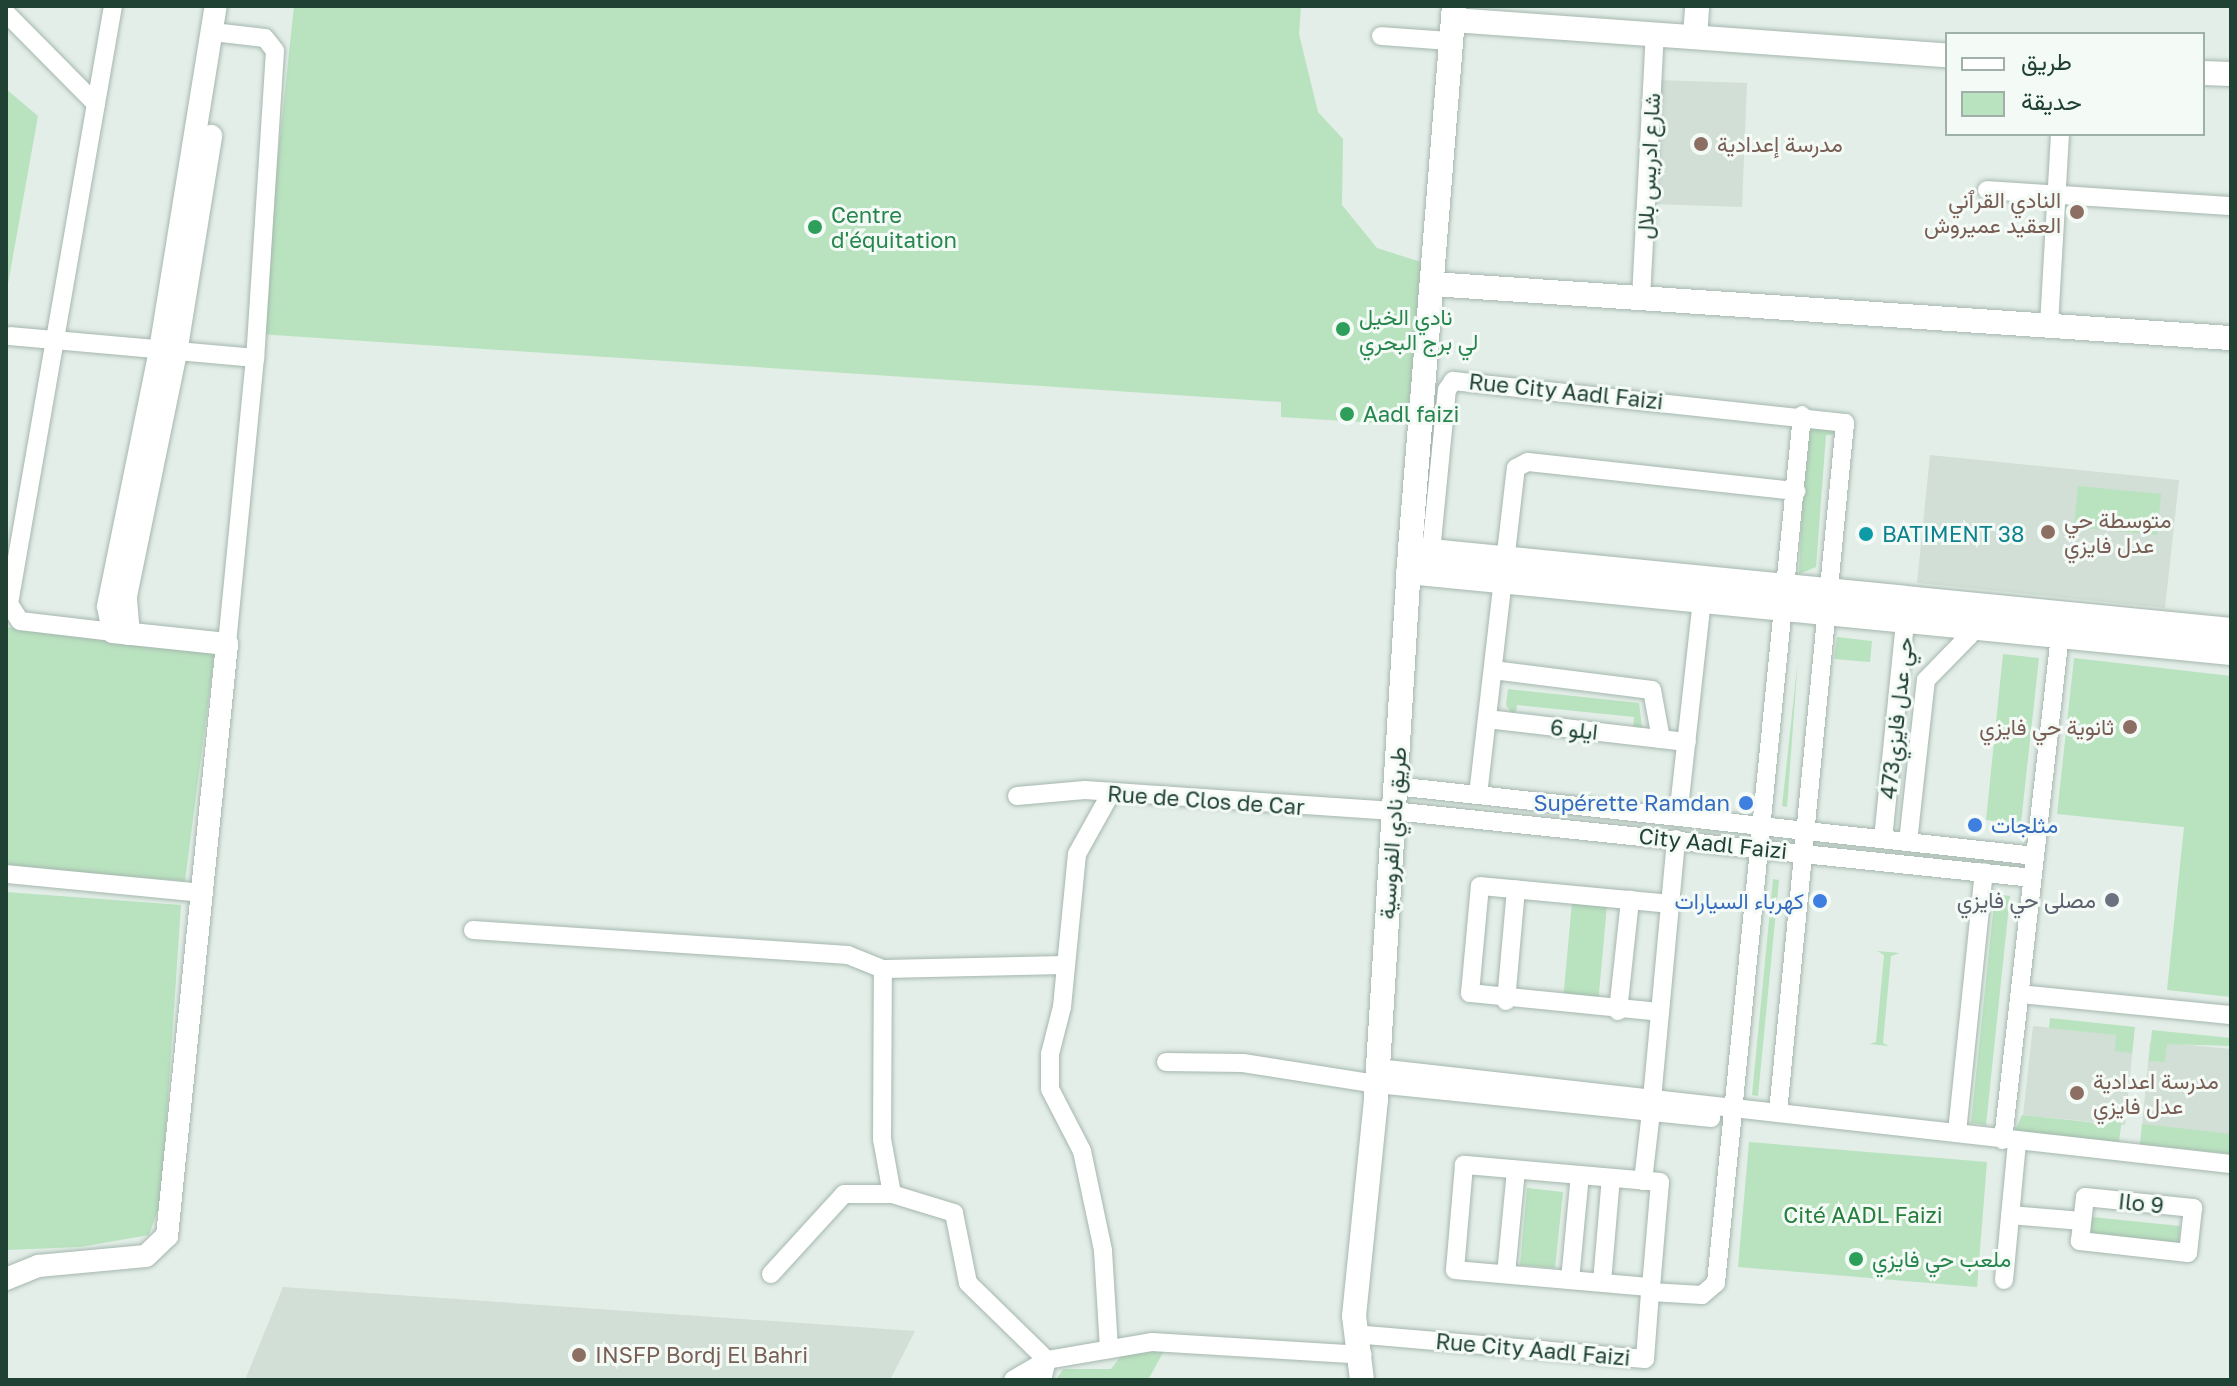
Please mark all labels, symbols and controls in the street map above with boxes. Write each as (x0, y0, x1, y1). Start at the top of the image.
legend (1945, 32, 2205, 136)
text: طريق (2021, 46, 2072, 75)
text: حديقة (2021, 86, 2082, 115)
street label: شارع ادريس بلال (1631, 92, 1665, 240)
place label: مدرسة إعدادية (1717, 131, 1843, 157)
marker: مدرسة إعدادية (1692, 135, 1710, 153)
place label: النادي القرٱني العقيد عميروش (1924, 186, 2061, 238)
place label: Centre d'équitation (831, 201, 957, 252)
marker: النادي القرٱني العقيد عميروش (2068, 203, 2086, 221)
marker: Centre d'équitation (806, 218, 824, 236)
place label: نادي الخيل لي برج البحري (1359, 303, 1478, 354)
marker: نادي الخيل لي برج البحري (1334, 320, 1352, 338)
street label: Rue City Aadl Faizi (1467, 368, 1665, 414)
place label: Aadl faizi (1363, 401, 1459, 427)
marker: Aadl faizi (1338, 405, 1356, 423)
place label: متوسطة حي عدل فايزي (2064, 506, 2172, 558)
place label: BATIMENT 38 (1882, 521, 2024, 547)
marker: متوسطة حي عدل فايزي (2039, 523, 2057, 541)
marker: BATIMENT 38 (1857, 525, 1875, 543)
street label: 473حي عدل فايزي (1874, 636, 1918, 800)
street label: ايلو 6 (1549, 713, 1599, 745)
place label: ثانوية حي فايزي (1979, 714, 2114, 740)
marker: ثانوية حي فايزي (2121, 718, 2139, 736)
street label: طريق نادي الفروسية (1373, 746, 1411, 920)
street label: Rue de Clos de Car (1106, 780, 1306, 820)
place label: Supérette Ramdan (1533, 790, 1730, 816)
marker: Supérette Ramdan (1737, 794, 1755, 812)
place label: مثلجات (1991, 812, 2058, 838)
marker: مثلجات (1966, 816, 1984, 834)
street label: City Aadl Faizi (1637, 822, 1789, 864)
place label: مصلى حي فايزي (1957, 887, 2096, 913)
place label: كهرباء السيارات (1675, 888, 1804, 914)
marker: مصلى حي فايزي (2103, 891, 2121, 909)
marker: كهرباء السيارات (1811, 892, 1829, 910)
place label: مدرسة اعدادية عدل فايزي (2093, 1067, 2219, 1118)
marker: مدرسة اعدادية عدل فايزي (2068, 1084, 2086, 1102)
street label: Ilo 9 (2117, 1187, 2165, 1219)
park label: Cité AADL Faizi (1783, 1202, 1943, 1228)
place label: ملعب حي فايزي (1872, 1246, 2011, 1272)
marker: ملعب حي فايزي (1847, 1250, 1865, 1268)
street label: Rue City Aadl Faizi (1435, 1327, 1631, 1371)
place label: INSFP Bordj El Bahri (595, 1342, 808, 1368)
marker: INSFP Bordj El Bahri (570, 1346, 588, 1364)

